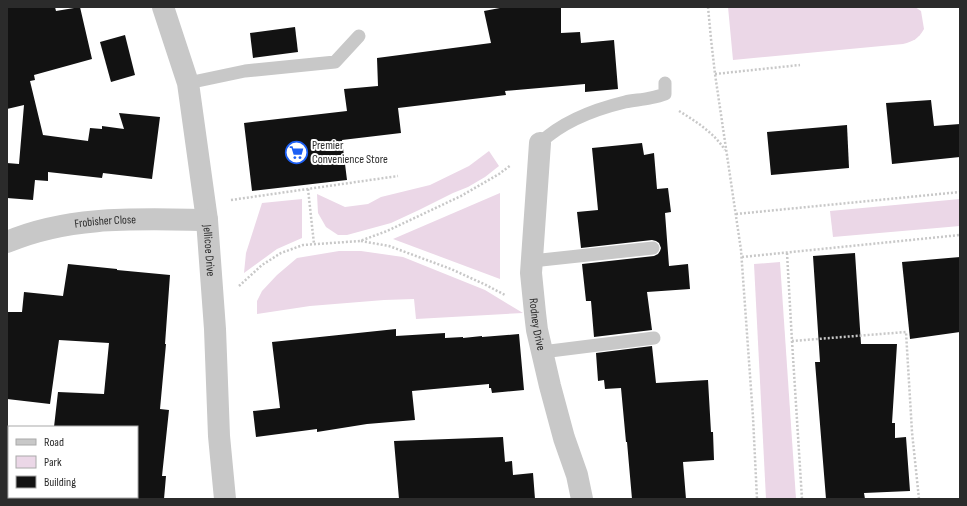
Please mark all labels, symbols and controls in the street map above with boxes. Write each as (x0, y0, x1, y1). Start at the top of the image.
place label: Premier Convenience Store (312, 138, 388, 167)
supermarket icon: Premier Convenience Store (283, 139, 309, 165)
street label: Frobisher Close (73, 212, 136, 232)
street label: Jellicoe Drive (199, 223, 218, 277)
street label: Rodney Drive (526, 297, 549, 352)
legend (8, 426, 138, 498)
text: Road (44, 435, 64, 450)
text: Park (44, 455, 62, 470)
text: Building (44, 475, 76, 490)

